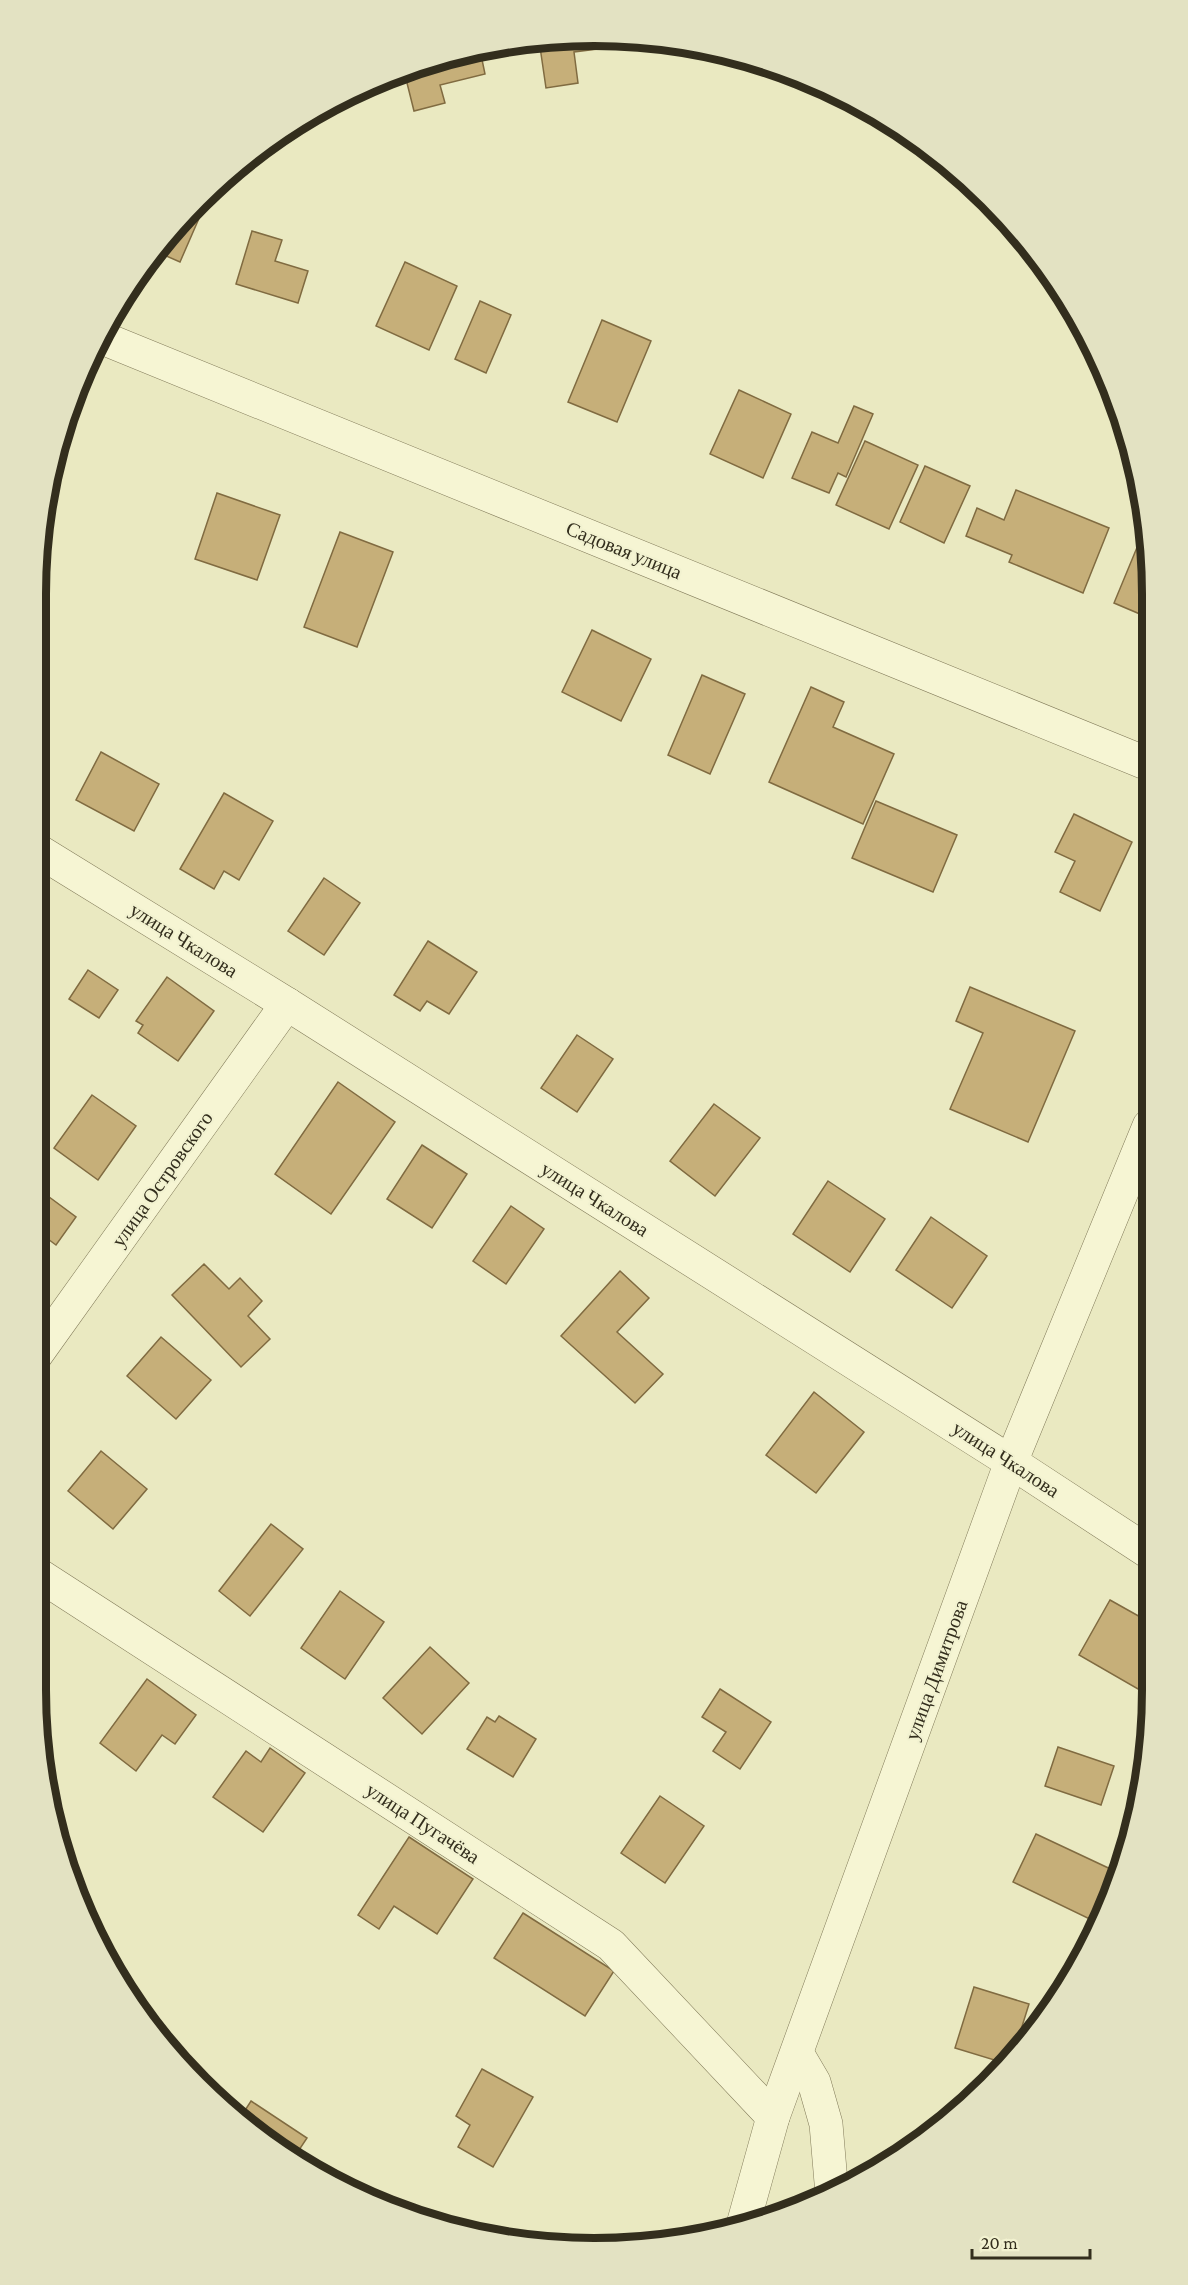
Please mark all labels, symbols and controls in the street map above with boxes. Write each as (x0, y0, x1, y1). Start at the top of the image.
street label: Садовая улица (563, 517, 685, 584)
street label: улица Чкалова (126, 898, 242, 983)
street label: улица Островского (107, 1107, 218, 1251)
street label: улица Чкалова (537, 1157, 653, 1242)
street label: улица Чкалова (948, 1416, 1064, 1503)
street label: улица Димитрова (900, 1597, 973, 1744)
street label: улица Пугачёва (362, 1778, 484, 1869)
scale bar (972, 2222, 1090, 2260)
text: 20 m (981, 2233, 1018, 2253)

